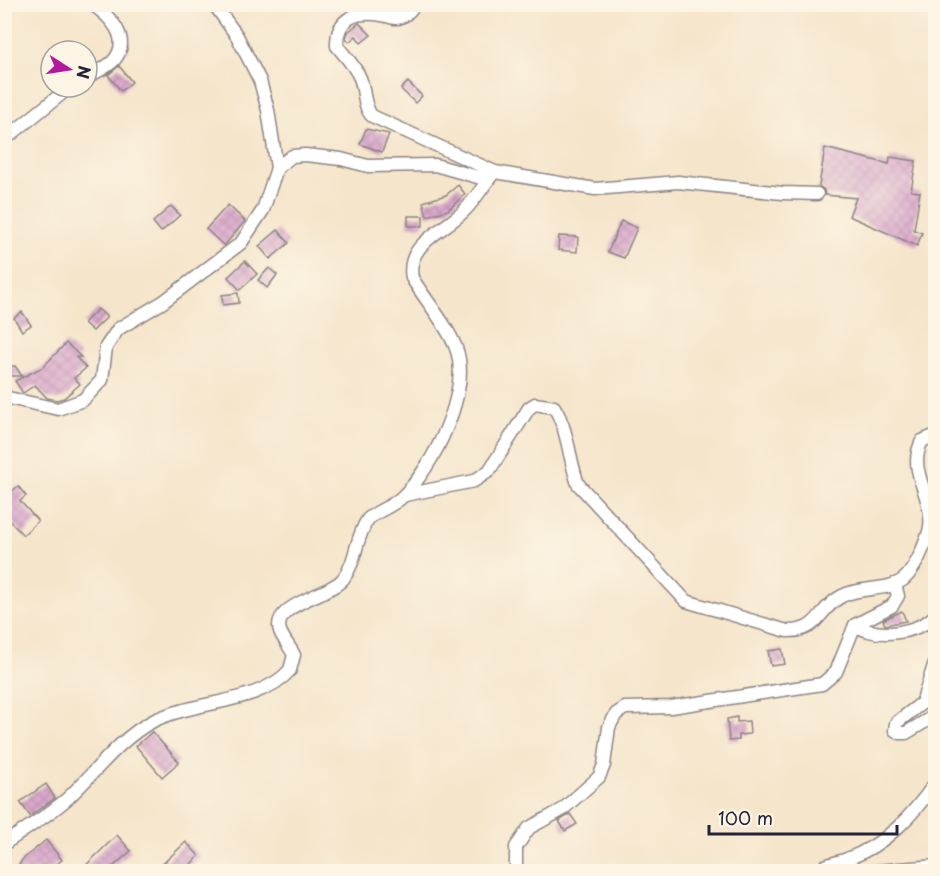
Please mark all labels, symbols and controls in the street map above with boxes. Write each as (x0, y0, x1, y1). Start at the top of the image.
north arrow (39, 39, 99, 99)
text: N (72, 64, 98, 81)
scale bar (709, 798, 896, 836)
text: 100 m (718, 804, 773, 831)

